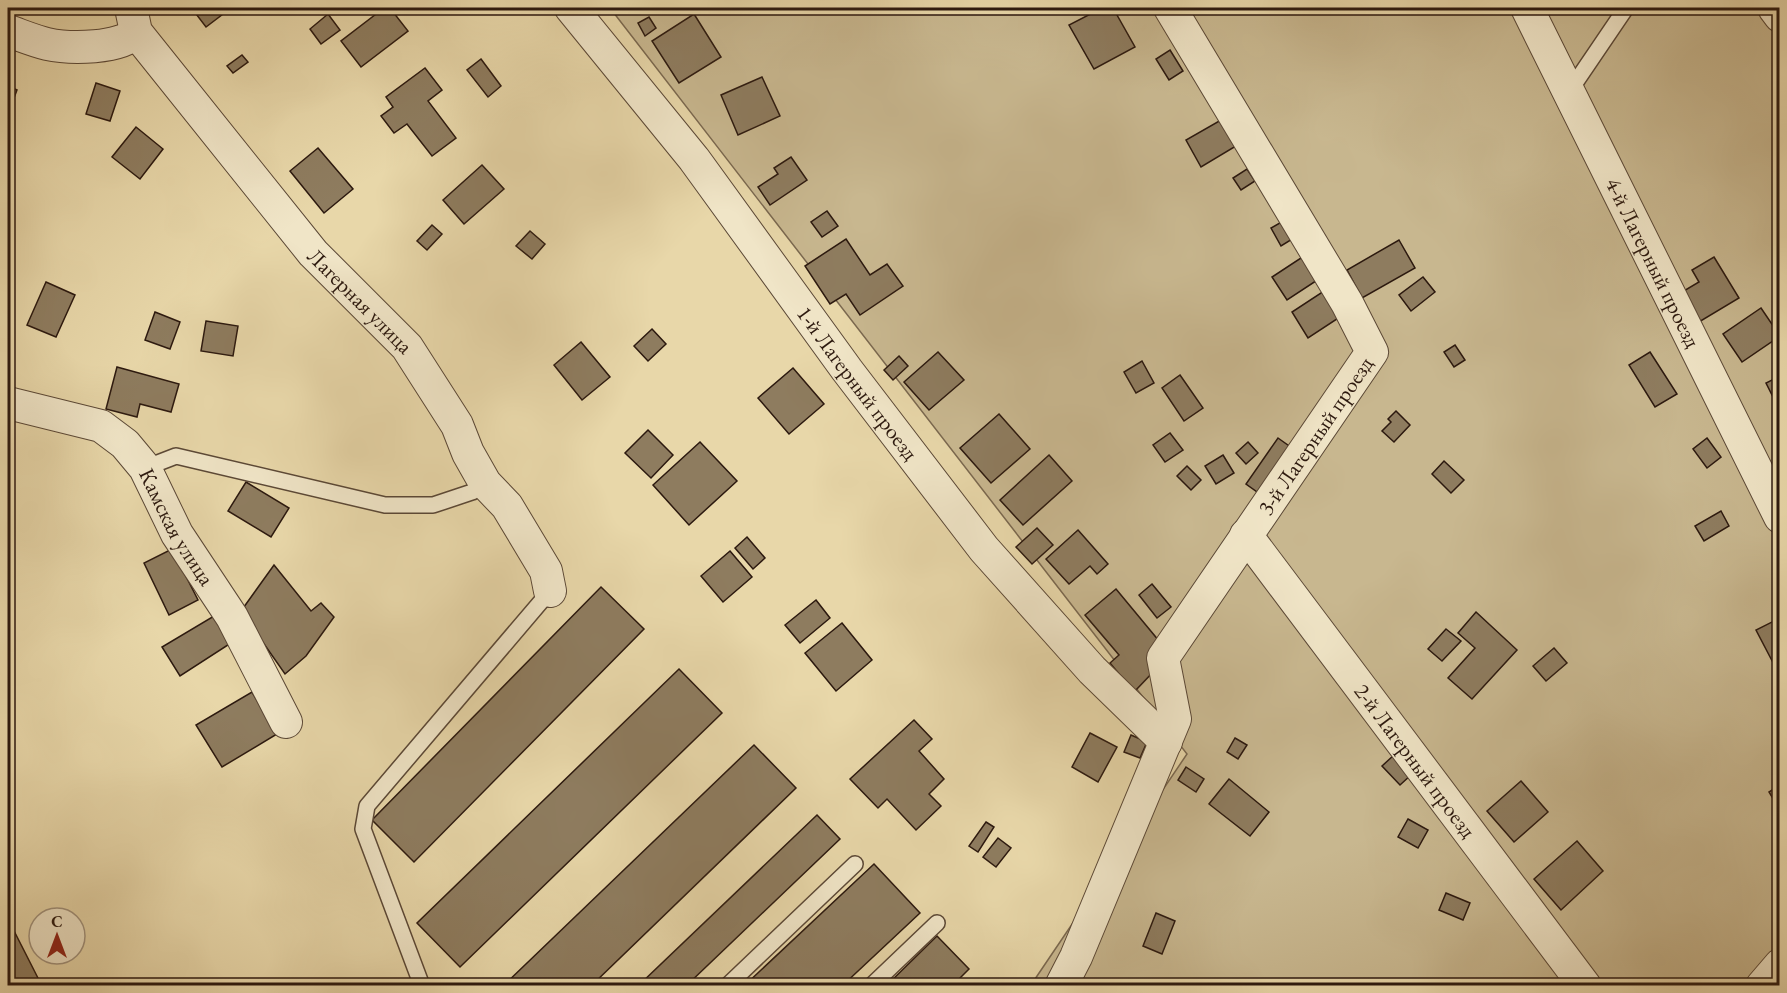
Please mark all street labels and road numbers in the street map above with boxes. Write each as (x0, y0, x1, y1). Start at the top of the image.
street label: 4-й Лагерный проезд (1599, 173, 1708, 352)
street label: Лагерная улица (302, 242, 420, 360)
street label: 1-й Лагерный проезд (790, 300, 925, 466)
street label: 3-й Лагерный проезд (1251, 351, 1379, 520)
street label: Камская улица (133, 463, 222, 591)
street label: 2-й Лагерный проезд (1348, 677, 1483, 843)

